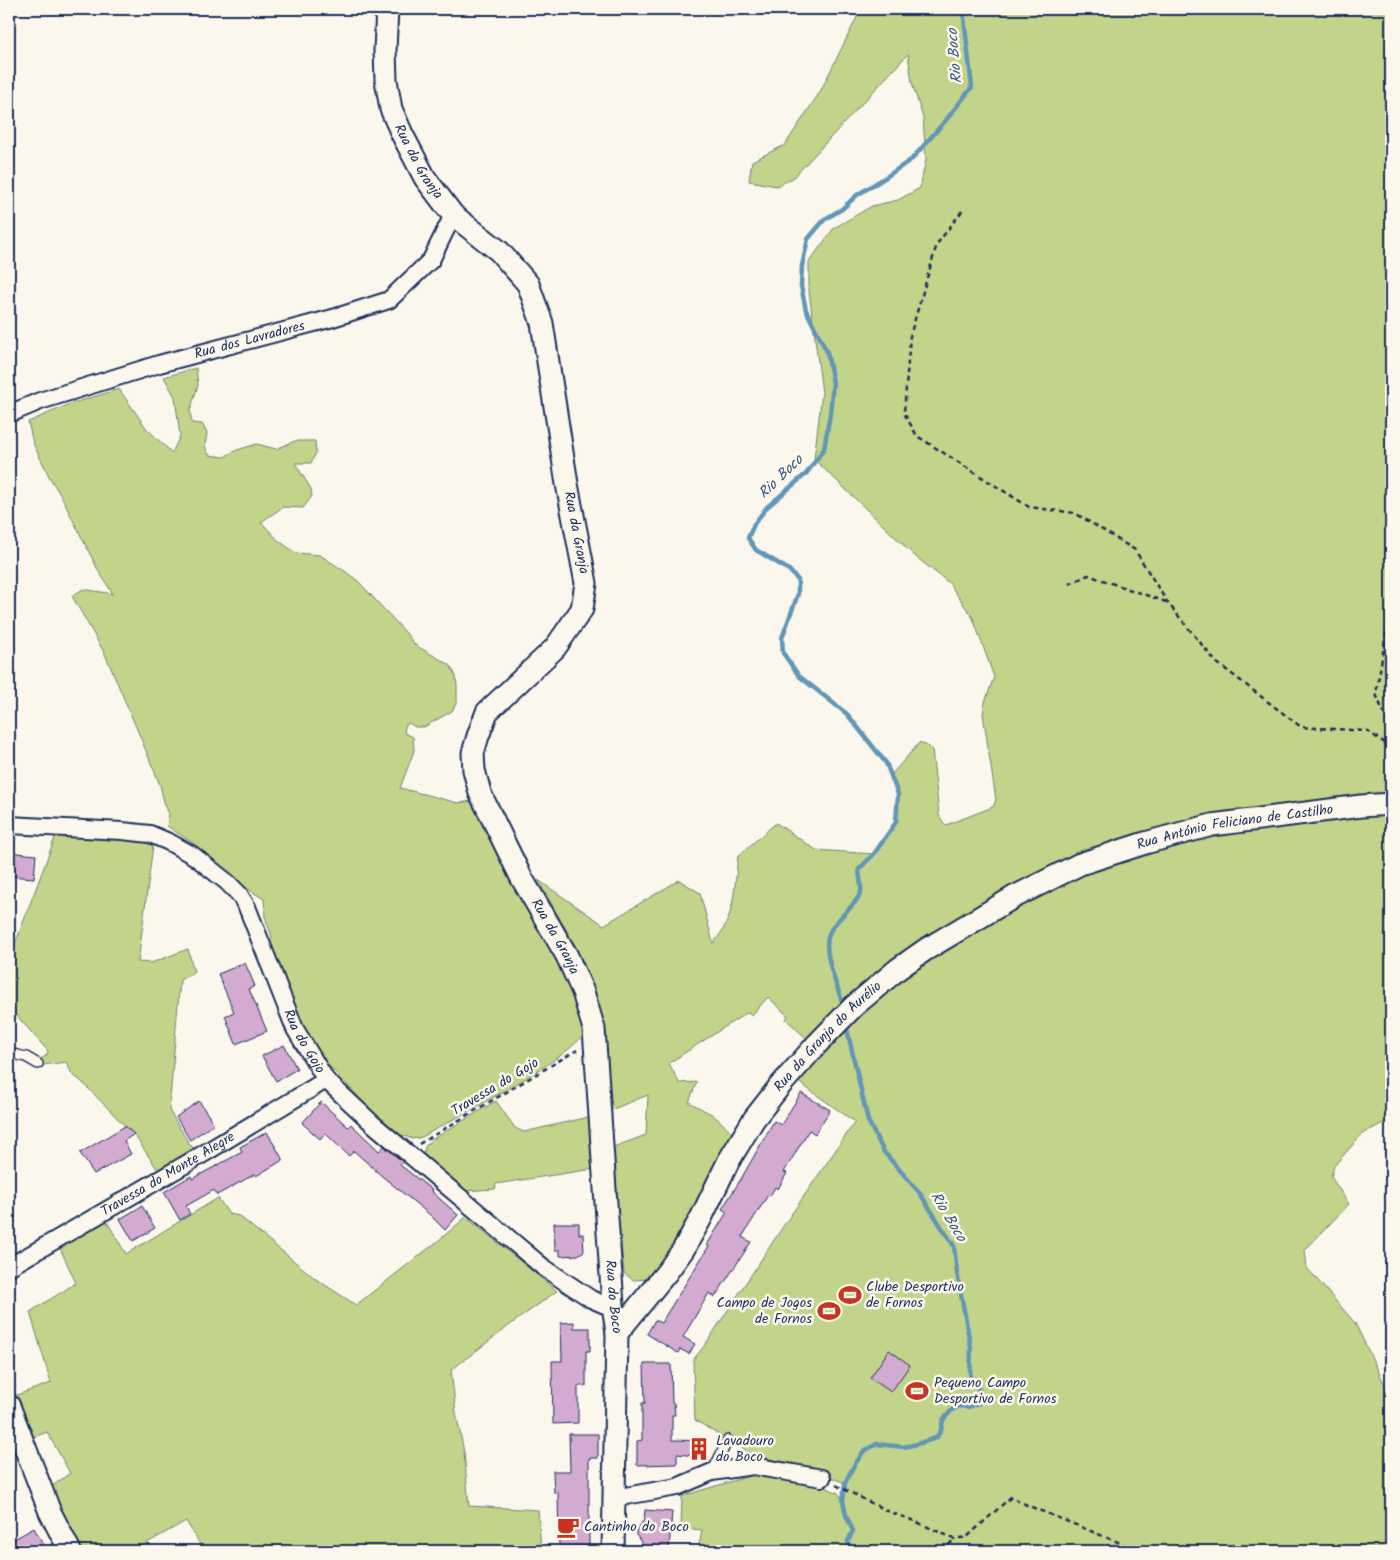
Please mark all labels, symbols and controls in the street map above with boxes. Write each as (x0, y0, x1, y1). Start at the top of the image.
water label: Rio Boco (941, 26, 969, 84)
street label: Rua da Granja (388, 121, 448, 204)
street label: Rua dos Lavradores (192, 315, 307, 365)
water label: Rio Boco (753, 448, 810, 505)
street label: Rua da Granja (558, 489, 595, 576)
street label: Rua António Feliciano de Castilho (1134, 799, 1334, 856)
street label: Rua da Granja (525, 895, 585, 978)
street label: Rua da Granja do Aurélio (768, 976, 887, 1097)
street label: Rua do Gojo (277, 1006, 331, 1078)
street label: Travessa do Gojo (447, 1052, 543, 1122)
street label: Travessa do Monte Alegre (97, 1126, 240, 1222)
water label: Rio Boco (924, 1187, 973, 1248)
street label: Rua do Boco (599, 1259, 628, 1335)
place label: Clube Desportivo de Fornos (866, 1276, 964, 1314)
sports icon: Clube Desportivo de Fornos (837, 1282, 863, 1308)
place label: Campo de Jogos de Fornos (717, 1292, 812, 1330)
sports icon: Campo de Jogos de Fornos (816, 1298, 842, 1324)
place label: Pequeno Campo Desportivo de Fornos (934, 1372, 1057, 1410)
sports icon: Pequeno Campo Desportivo de Fornos (904, 1378, 930, 1404)
place label: Lavadouro do Boco (716, 1430, 774, 1468)
building icon: Lavadouro do Boco (686, 1436, 712, 1462)
cafe icon: Cantinho do Boco (555, 1514, 581, 1540)
place label: Cantinho do Boco (584, 1516, 689, 1538)

